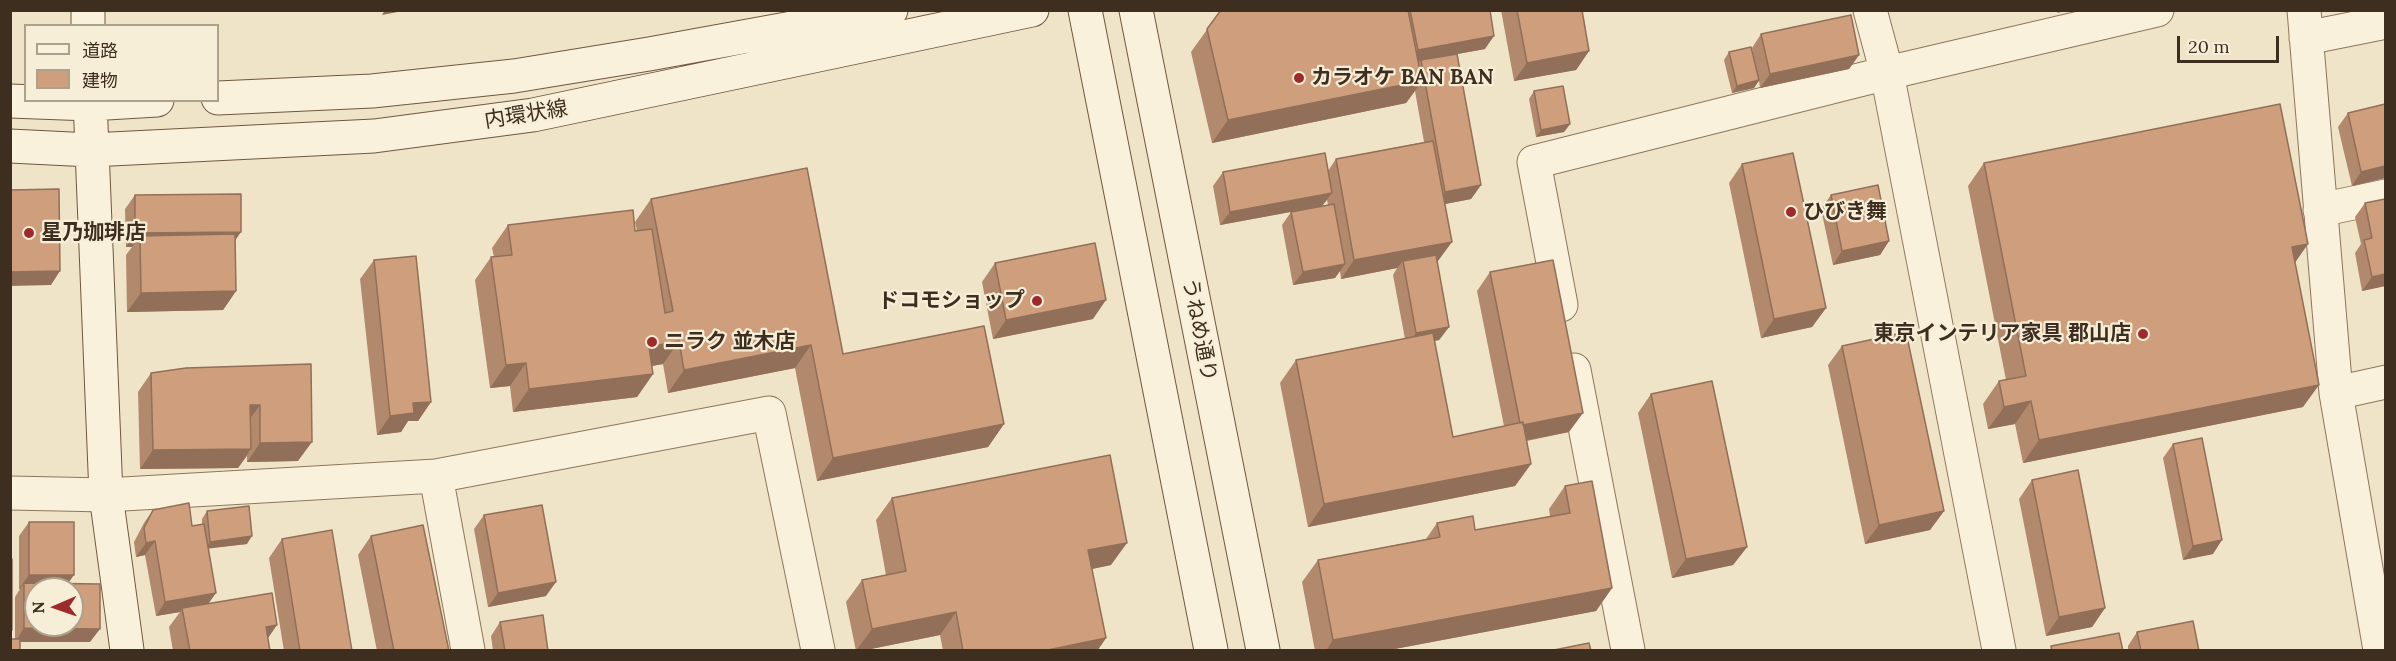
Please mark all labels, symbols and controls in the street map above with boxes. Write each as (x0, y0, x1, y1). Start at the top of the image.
legend (24, 24, 219, 102)
scale bar (2180, 24, 2282, 62)
text: 20 m (2188, 35, 2230, 58)
text: 道路 (82, 39, 118, 62)
place label: カラオケ BAN BAN (1311, 65, 1494, 91)
text: 建物 (82, 69, 118, 92)
marker: カラオケ BAN BAN (1292, 71, 1306, 85)
street label: 内環状線 (483, 96, 569, 134)
place label: ひびき舞 (1803, 199, 1887, 225)
marker: ひびき舞 (1784, 205, 1798, 219)
place label: 星乃珈琲店 (41, 220, 146, 246)
marker: 星乃珈琲店 (22, 226, 36, 240)
street label: うねめ通り (1177, 276, 1221, 384)
place label: ドコモショップ (878, 288, 1025, 314)
marker: ドコモショップ (1030, 294, 1044, 308)
place label: 東京インテリア家具 郡山店 (1873, 321, 2131, 347)
marker: 東京インテリア家具 郡山店 (2136, 327, 2150, 341)
place label: ニラク 並木店 (664, 329, 796, 355)
marker: ニラク 並木店 (645, 335, 659, 349)
north arrow (24, 577, 84, 637)
text: N (28, 601, 48, 614)

